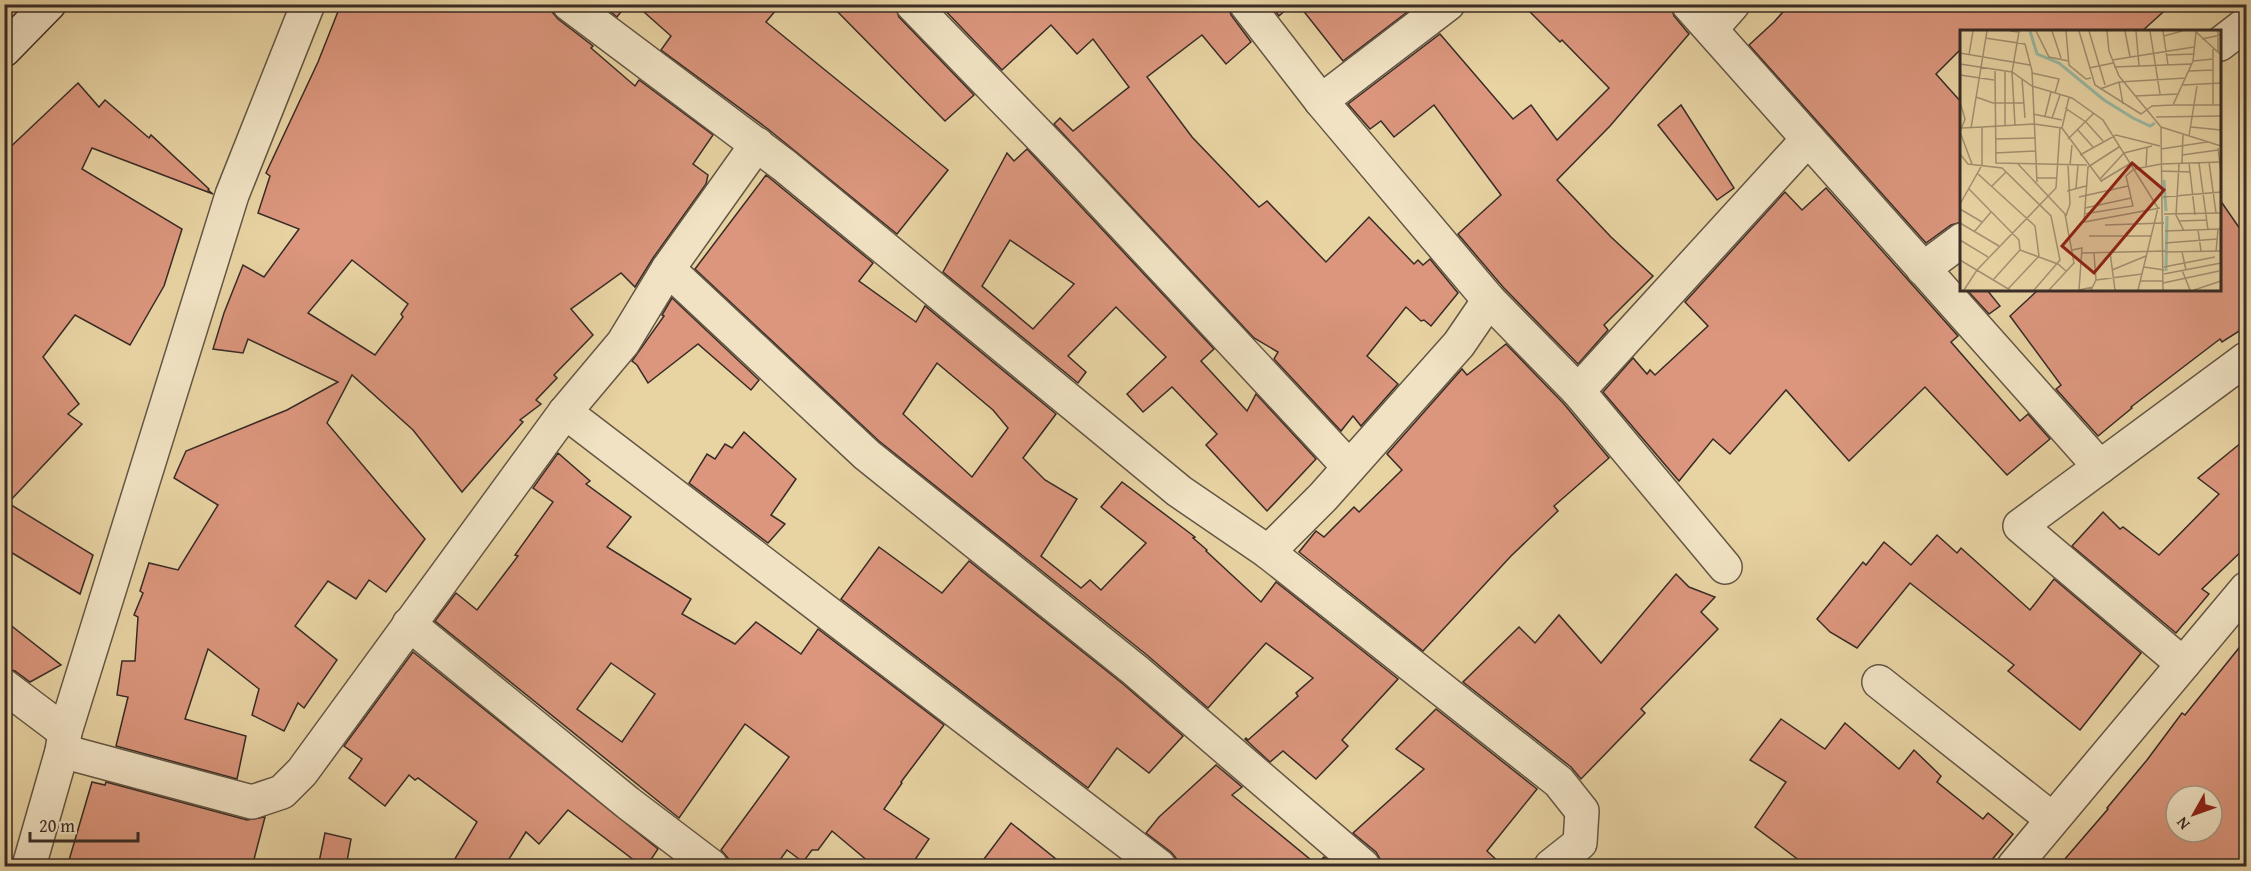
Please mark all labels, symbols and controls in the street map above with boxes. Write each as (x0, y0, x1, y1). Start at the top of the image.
inset map (1960, 30, 2221, 291)
north arrow (2164, 784, 2224, 844)
scale bar (30, 805, 138, 843)
text: 20 m (39, 812, 75, 839)
text: N (2170, 812, 2195, 835)

